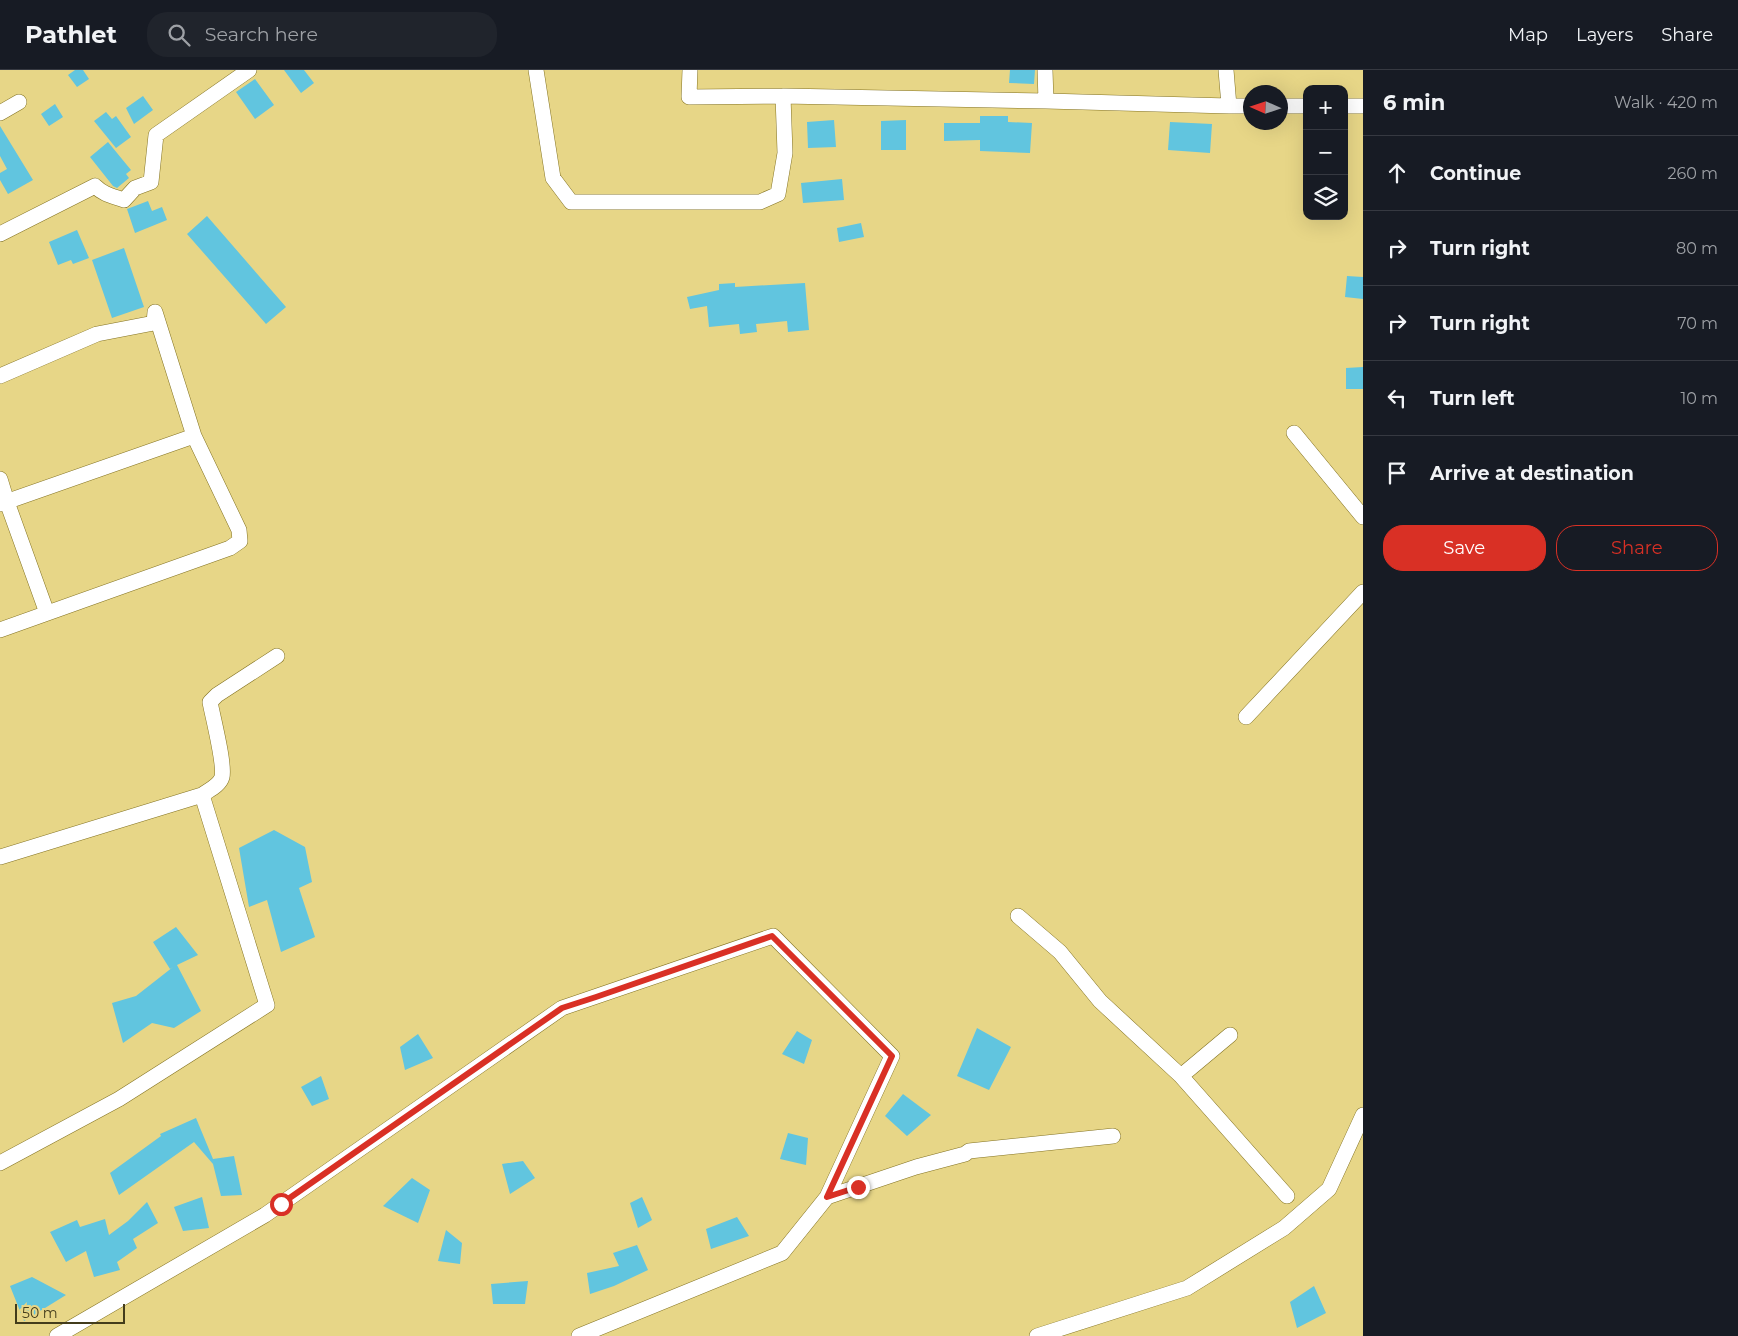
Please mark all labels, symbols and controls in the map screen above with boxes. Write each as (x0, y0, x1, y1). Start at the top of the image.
search box (147, 12, 497, 57)
text: Pathlet (25, 20, 117, 49)
icon: search (165, 21, 193, 49)
text: Search here (205, 23, 318, 46)
text: Map (1508, 24, 1548, 46)
text: Layers (1576, 24, 1633, 46)
text: Share (1661, 24, 1713, 46)
north arrow (1243, 85, 1288, 130)
map controls (1303, 85, 1348, 220)
button: + (1303, 85, 1348, 130)
text: 6 min (1383, 90, 1445, 115)
text: Walk · 420 m (1614, 93, 1718, 112)
button: − (1303, 130, 1348, 175)
icon: ahead (1383, 159, 1411, 187)
text: Continue (1430, 162, 1521, 185)
text: 260 m (1667, 164, 1718, 183)
button: layers (1303, 175, 1348, 220)
icon: right (1383, 234, 1411, 262)
text: Turn right (1430, 237, 1530, 260)
text: 80 m (1676, 239, 1718, 258)
icon: right (1383, 309, 1411, 337)
text: Turn right (1430, 312, 1530, 335)
text: 70 m (1677, 314, 1718, 333)
icon: left (1383, 384, 1411, 412)
text: Turn left (1430, 387, 1515, 410)
text: 10 m (1680, 389, 1718, 408)
icon: arrive (1383, 459, 1411, 487)
text: Arrive at destination (1430, 462, 1634, 485)
button: Save (1383, 525, 1546, 571)
button: Share (1556, 525, 1718, 571)
route end (847, 1176, 870, 1199)
route start (270, 1193, 293, 1216)
scale bar (15, 1301, 125, 1324)
text: 50 m (22, 1304, 58, 1322)

